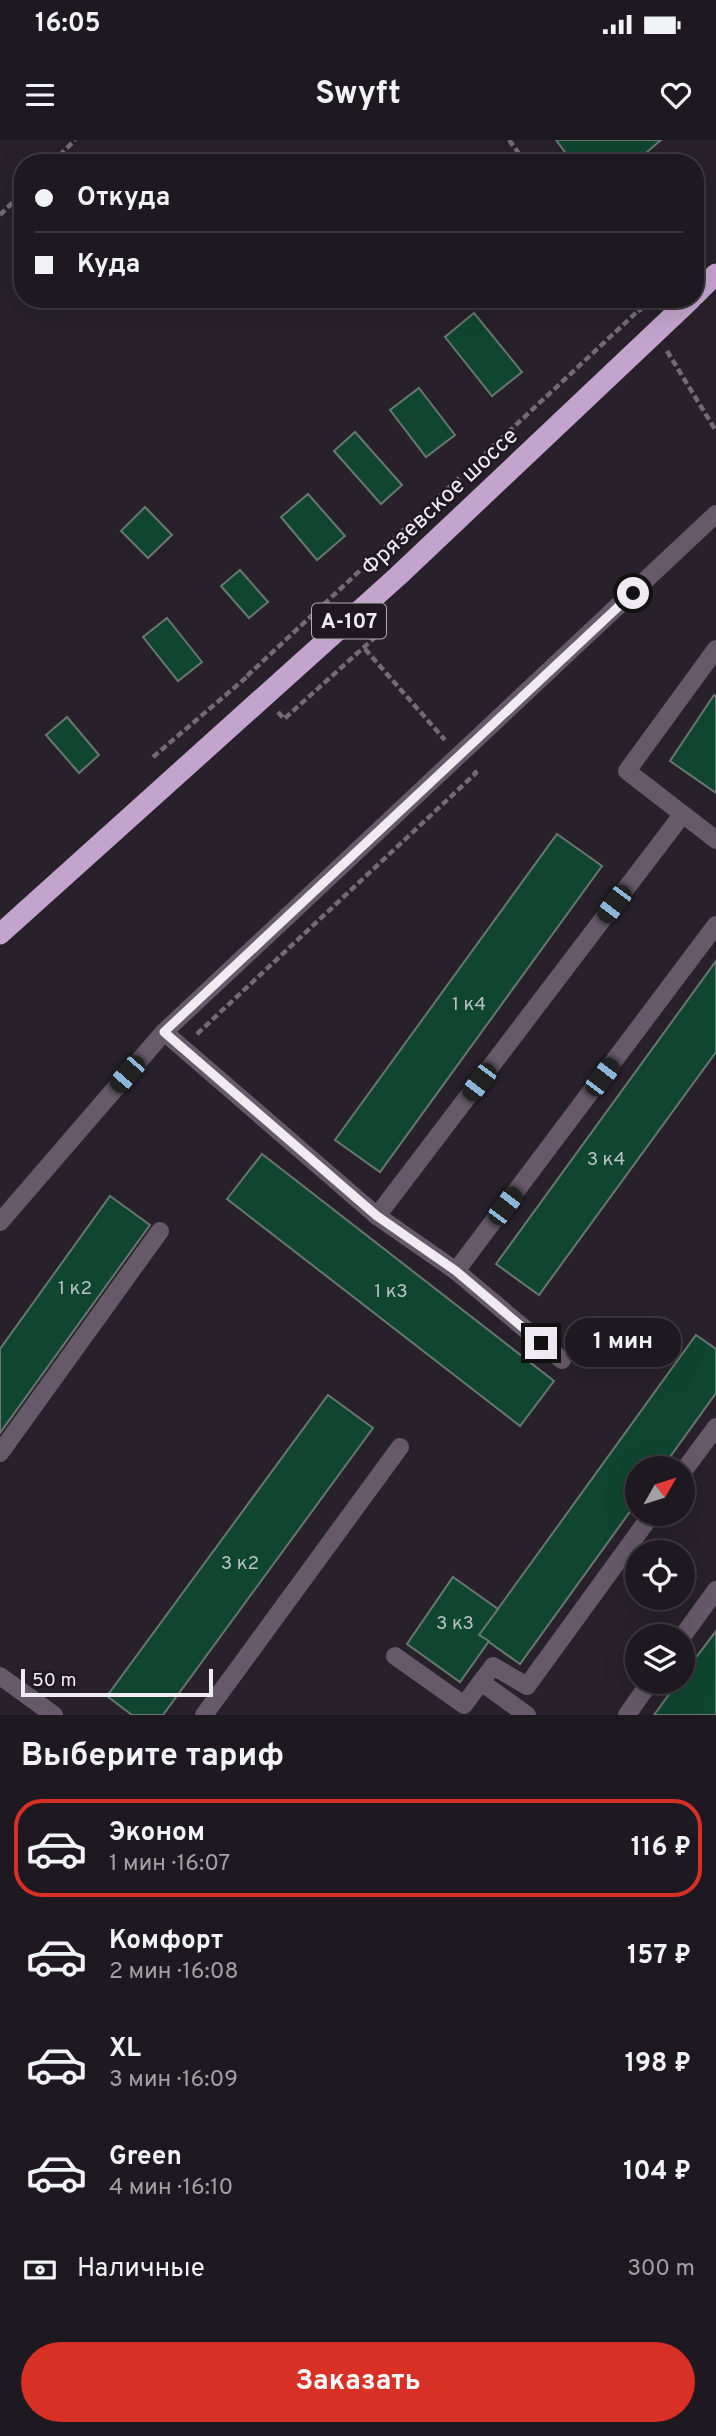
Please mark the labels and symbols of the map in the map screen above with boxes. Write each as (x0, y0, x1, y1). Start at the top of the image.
street label: Фрязевское шоссе (356, 423, 525, 583)
route start (617, 577, 649, 609)
road number: А-107 (312, 603, 386, 638)
car (593, 881, 636, 927)
house number: 1 к4 (452, 993, 486, 1017)
car (106, 1051, 149, 1097)
car (581, 1054, 624, 1100)
car (458, 1059, 501, 1105)
house number: 3 к4 (587, 1148, 625, 1172)
car (484, 1183, 527, 1229)
house number: 1 к2 (58, 1277, 92, 1301)
house number: 1 к3 (374, 1280, 408, 1304)
callout: 1 мин (566, 1318, 681, 1368)
route end (525, 1327, 557, 1359)
north arrow (625, 1456, 695, 1526)
house number: 3 к2 (221, 1552, 259, 1576)
house number: 3 к3 (436, 1612, 474, 1636)
scale bar (21, 1666, 214, 1698)

